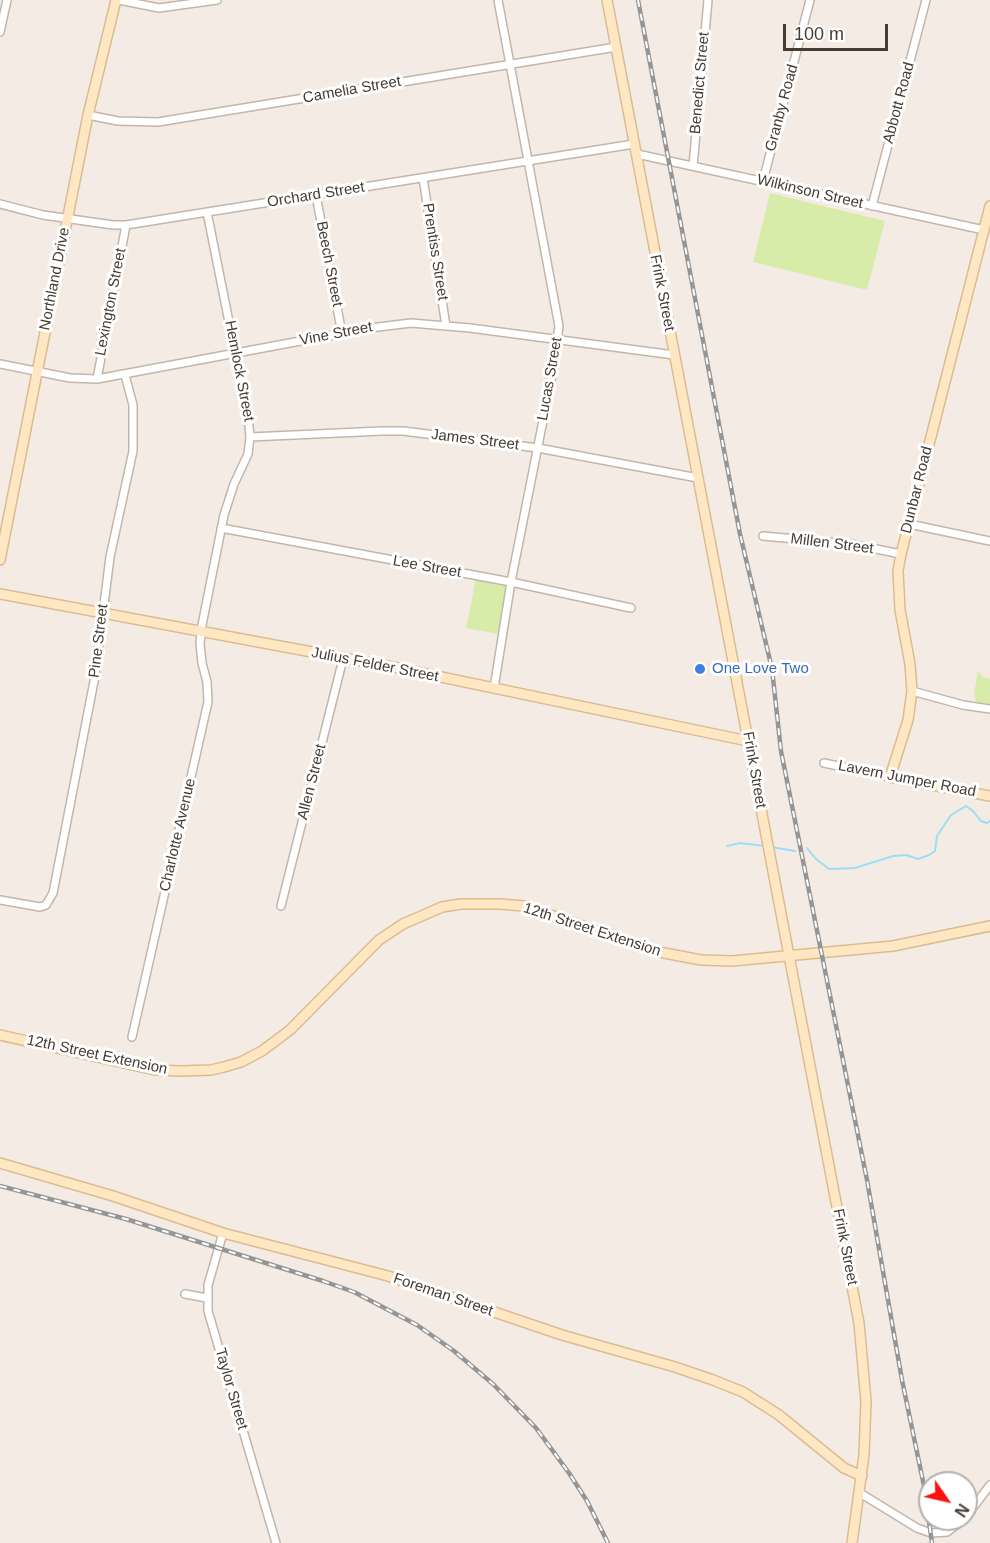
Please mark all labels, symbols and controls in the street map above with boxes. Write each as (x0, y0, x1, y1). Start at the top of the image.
scale bar (786, 12, 891, 50)
text: 100 m (794, 24, 844, 44)
street label: Benedict Street (687, 31, 713, 135)
street label: Abbott Road (880, 60, 918, 146)
street label: Granby Road (762, 63, 802, 153)
street label: Camelia Street (302, 73, 402, 107)
street label: Wilkinson Street (755, 171, 865, 213)
street label: Orchard Street (266, 178, 366, 212)
street label: Prentiss Street (418, 202, 452, 302)
street label: Beech Street (312, 220, 346, 308)
street label: Northland Drive (36, 226, 74, 332)
street label: Lexington Street (92, 247, 130, 357)
street label: Frink Street (646, 253, 678, 333)
street label: Vine Street (298, 318, 374, 350)
street label: Hemlock Street (220, 319, 258, 423)
street label: Lucas Street (534, 336, 566, 422)
street label: James Street (430, 426, 520, 454)
street label: Dunbar Road (897, 445, 937, 535)
street label: Millen Street (790, 530, 874, 558)
street label: Lee Street (391, 552, 463, 582)
street label: Pine Street (86, 603, 112, 679)
street label: Julius Felder Street (310, 644, 440, 686)
place label: One Love Two (712, 660, 809, 678)
marker: One Love Two (693, 662, 707, 676)
street label: Frink Street (738, 730, 770, 810)
street label: Allen Street (294, 742, 330, 822)
street label: Lavern Jumper Road (837, 757, 977, 801)
street label: Charlotte Avenue (156, 777, 200, 893)
street label: 12th Street Extension (521, 899, 663, 961)
street label: 12th Street Extension (25, 1031, 169, 1079)
street label: Frink Street (829, 1207, 861, 1287)
street label: Foreman Street (391, 1270, 495, 1320)
street label: Taylor Street (211, 1346, 251, 1432)
north arrow (918, 1471, 978, 1531)
text: N (951, 1501, 972, 1520)

